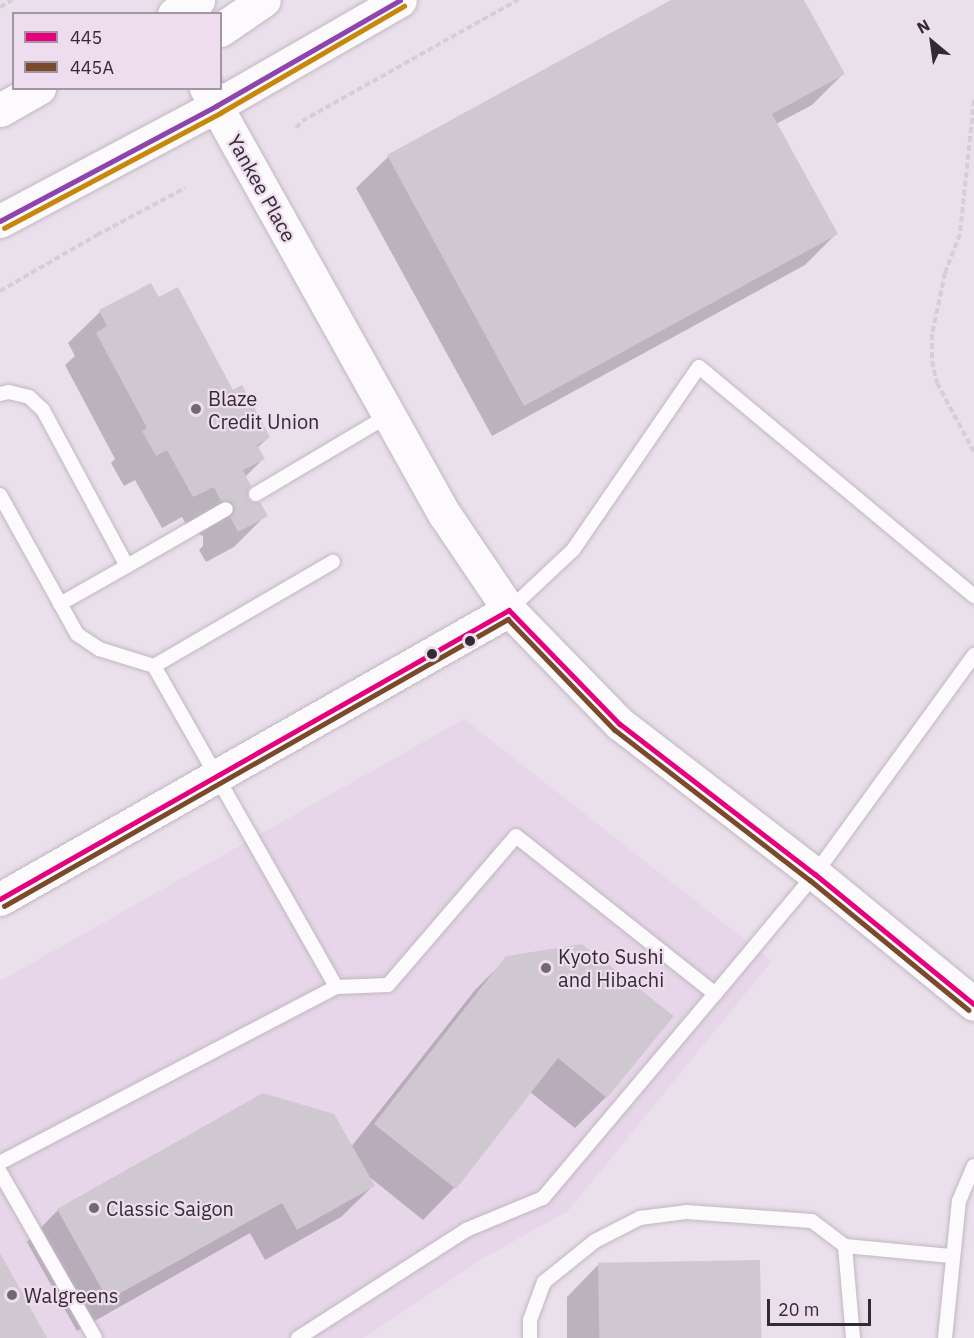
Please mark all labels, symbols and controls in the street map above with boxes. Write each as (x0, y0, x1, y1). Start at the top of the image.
legend (12, 12, 222, 90)
north arrow (902, 12, 962, 72)
text: N (913, 15, 933, 38)
text: 445 (70, 26, 102, 49)
text: 445A (70, 56, 114, 79)
street label: Yankee Place (223, 130, 301, 246)
place label: Blaze Credit Union (208, 386, 319, 433)
marker: Blaze Credit Union (189, 402, 203, 416)
unlabelled marker (464, 635, 476, 647)
unlabelled marker (426, 648, 438, 660)
place label: Kyoto Sushi and Hibachi (558, 945, 664, 992)
marker: Kyoto Sushi and Hibachi (539, 961, 553, 975)
place label: Classic Saigon (106, 1196, 234, 1220)
marker: Classic Saigon (87, 1201, 101, 1215)
place label: Walgreens (24, 1283, 119, 1307)
scale bar (770, 1287, 874, 1325)
marker: Walgreens (5, 1288, 19, 1302)
text: 20 m (778, 1298, 820, 1321)

